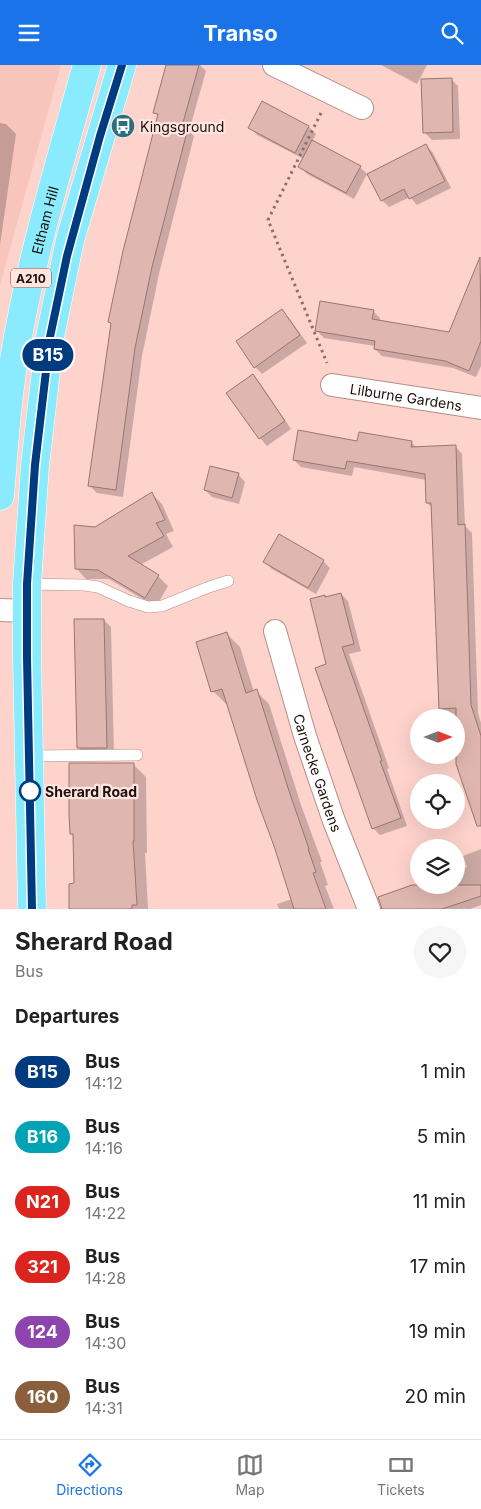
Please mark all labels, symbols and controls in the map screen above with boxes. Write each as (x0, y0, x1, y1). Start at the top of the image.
icon: menu (15, 19, 43, 47)
icon: search (438, 19, 466, 47)
text: Transo (203, 20, 278, 46)
bus stop icon: Kingsground (110, 113, 136, 139)
place label: Kingsground (140, 118, 224, 135)
street label: Eltham Hill (27, 184, 61, 256)
road number: A210 (11, 269, 51, 287)
line badge: B15 (19, 339, 77, 371)
text: B15 (32, 344, 64, 365)
street label: Lilburne Gardens (349, 379, 463, 413)
north arrow (410, 709, 465, 764)
map controls (410, 709, 465, 894)
street label: Carnecke Gardens (291, 712, 346, 834)
button: locate (410, 774, 465, 829)
marker: Sherard Road (19, 780, 41, 802)
place label: Sherard Road (45, 783, 137, 800)
button: layers (410, 839, 465, 894)
button: heart (414, 926, 466, 978)
text: Sherard Road (15, 927, 173, 956)
text: Bus (15, 961, 43, 981)
text: Departures (15, 1005, 119, 1028)
text: Bus (85, 1050, 120, 1073)
text: 1 min (420, 1060, 466, 1083)
text: B15 (27, 1061, 58, 1082)
text: 14:12 (85, 1073, 123, 1093)
text: Bus (85, 1115, 120, 1138)
text: 5 min (417, 1125, 466, 1148)
text: B16 (27, 1126, 58, 1147)
text: 14:16 (85, 1138, 123, 1158)
text: Bus (85, 1180, 120, 1203)
text: 11 min (413, 1190, 466, 1213)
text: N21 (26, 1191, 59, 1212)
text: 14:22 (85, 1203, 126, 1223)
text: Bus (85, 1245, 120, 1268)
text: 17 min (410, 1255, 466, 1278)
text: 321 (27, 1256, 58, 1277)
text: 14:28 (85, 1268, 126, 1288)
text: Bus (85, 1310, 120, 1333)
text: 19 min (409, 1320, 466, 1343)
text: 124 (27, 1321, 58, 1342)
text: 14:30 (85, 1333, 126, 1353)
text: Bus (85, 1375, 120, 1398)
text: 20 min (405, 1385, 466, 1408)
text: 160 (27, 1386, 58, 1407)
text: 14:31 (85, 1398, 123, 1418)
tab: Directions (56, 1451, 123, 1498)
tab: Map (235, 1451, 264, 1498)
tab: Tickets (377, 1451, 425, 1498)

